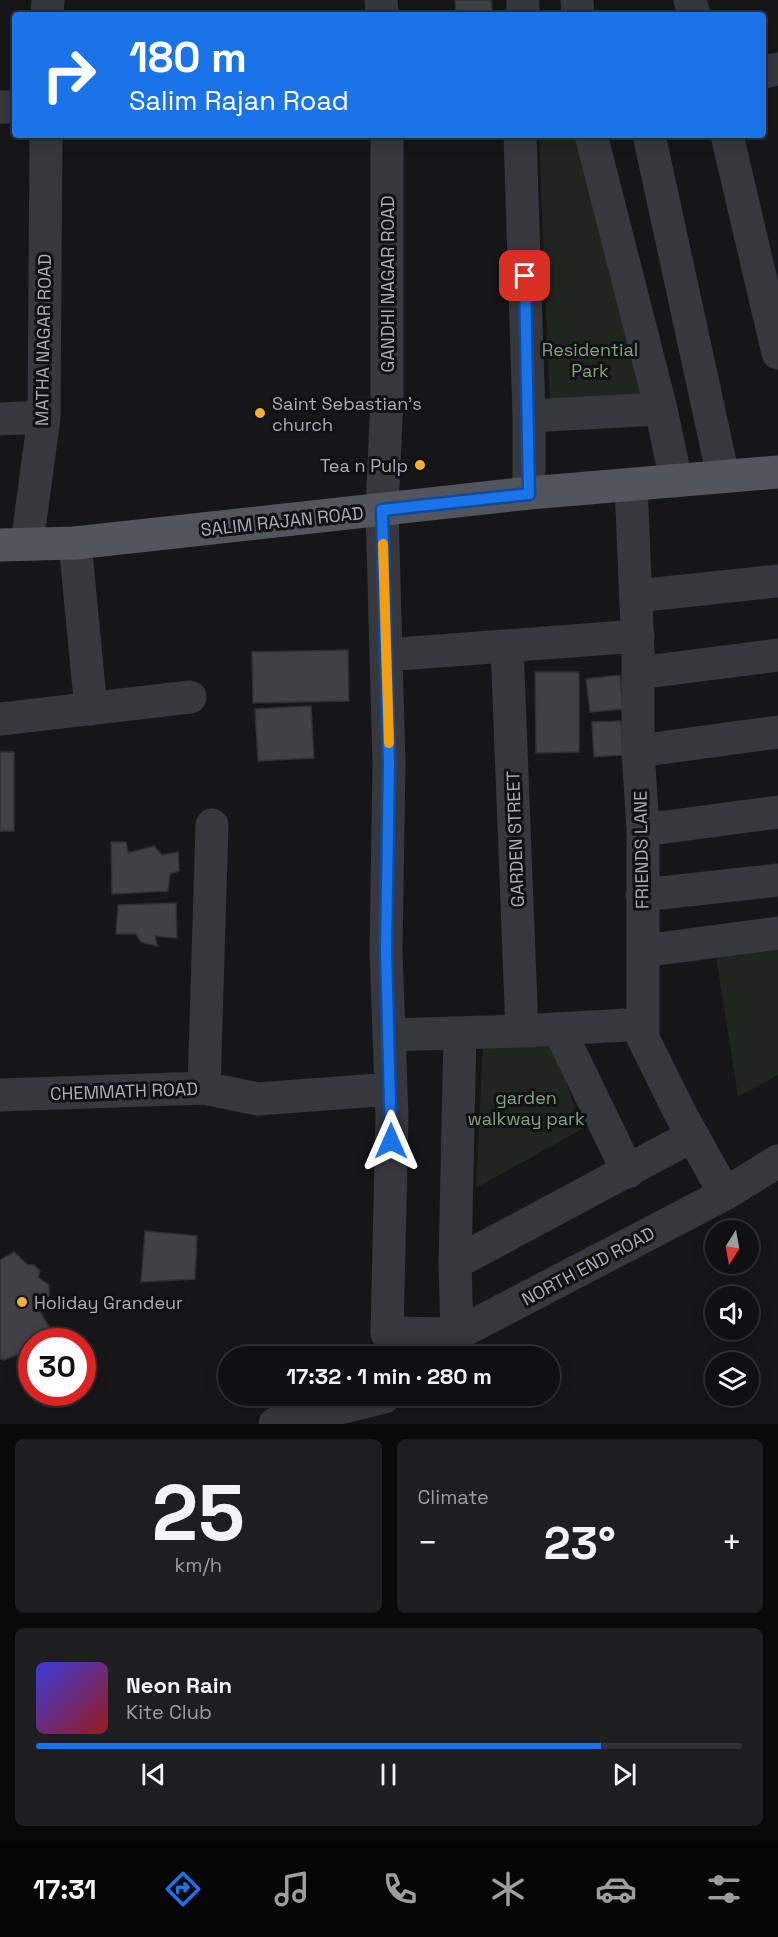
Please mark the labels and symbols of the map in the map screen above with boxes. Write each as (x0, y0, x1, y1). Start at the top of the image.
street label: GANDHI NAGAR ROAD (376, 196, 399, 372)
pin (499, 250, 550, 301)
street label: MATHA NAGAR ROAD (30, 254, 56, 426)
park label: Residential Park (542, 338, 638, 382)
place label: Saint Sebastian's church (272, 392, 422, 436)
marker: Saint Sebastian's church (253, 406, 267, 420)
place label: Tea n Pulp (320, 454, 408, 477)
marker: Tea n Pulp (413, 458, 427, 472)
street label: SALIM RAJAN ROAD (199, 501, 365, 541)
street label: GARDEN STREET (501, 770, 529, 908)
street label: FRIENDS LANE (628, 791, 654, 909)
street label: CHEMMATH ROAD (50, 1077, 198, 1105)
park label: garden walkway park (467, 1086, 585, 1130)
position arrow (359, 1109, 423, 1173)
north arrow (705, 1220, 759, 1274)
street label: NORTH END ROAD (518, 1221, 658, 1311)
place label: Holiday Grandeur (34, 1291, 183, 1314)
marker: Holiday Grandeur (15, 1295, 29, 1309)
speed limit sign: 30 (18, 1328, 96, 1406)

